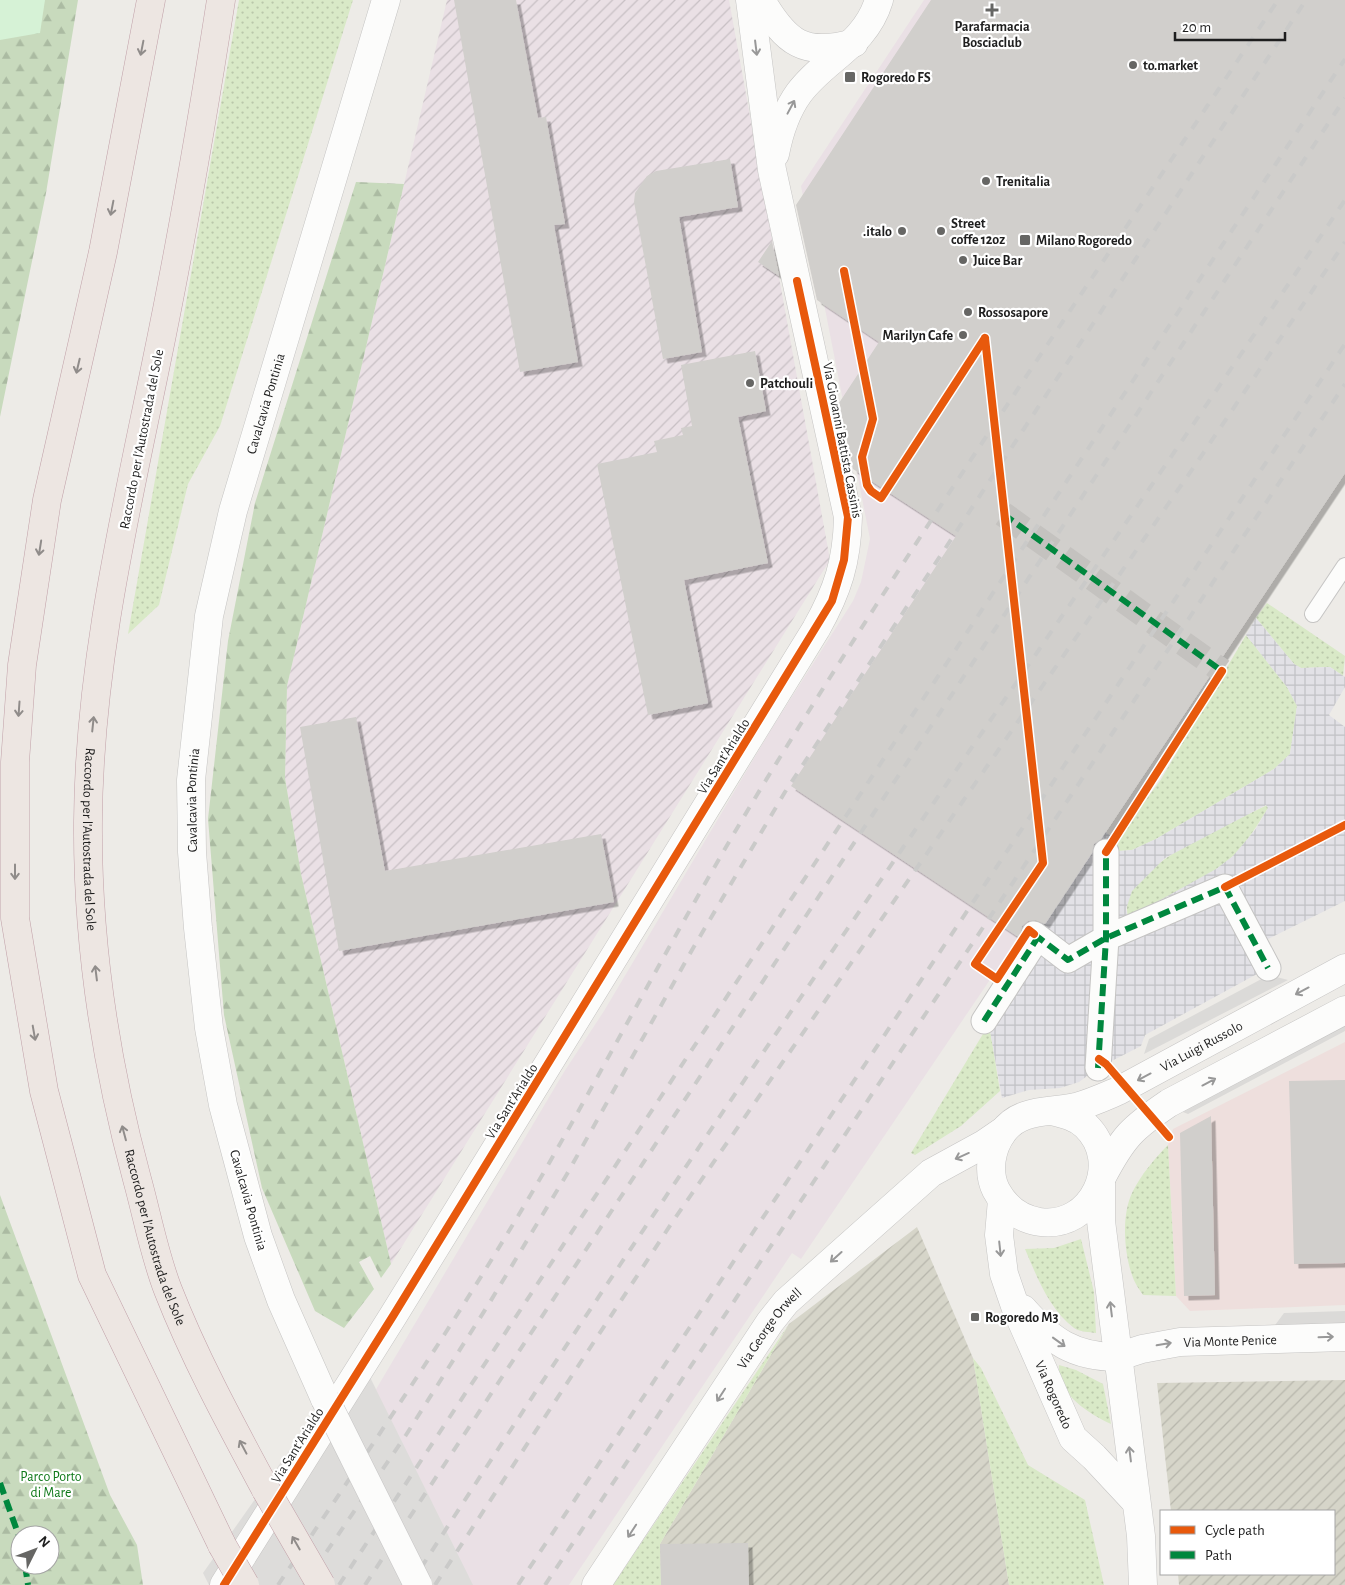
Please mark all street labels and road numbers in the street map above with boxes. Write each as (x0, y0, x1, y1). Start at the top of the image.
street label: Raccordo per l'Autostrada del Sole (118, 348, 166, 530)
street label: Cavalcavia Pontinia (244, 351, 288, 456)
street label: Via Giovanni Battista Cassinis (820, 361, 864, 519)
street label: Via Sant'Arialdo (695, 716, 753, 797)
street label: Raccordo per l'Autostrada del Sole (80, 747, 98, 931)
street label: Cavalcavia Pontinia (185, 747, 203, 852)
street label: Via Luigi Russolo (1158, 1019, 1245, 1075)
street label: Via Sant'Arialdo (483, 1061, 541, 1142)
street label: Raccordo per l'Autostrada del Sole (121, 1148, 188, 1328)
street label: Cavalcavia Pontinia (227, 1148, 269, 1253)
street label: Via George Orwell (735, 1286, 805, 1372)
street label: Via Monte Penice (1183, 1333, 1277, 1350)
street label: Via Rogoredo (1032, 1359, 1074, 1431)
street label: Via Sant'Arialdo (269, 1405, 327, 1486)

